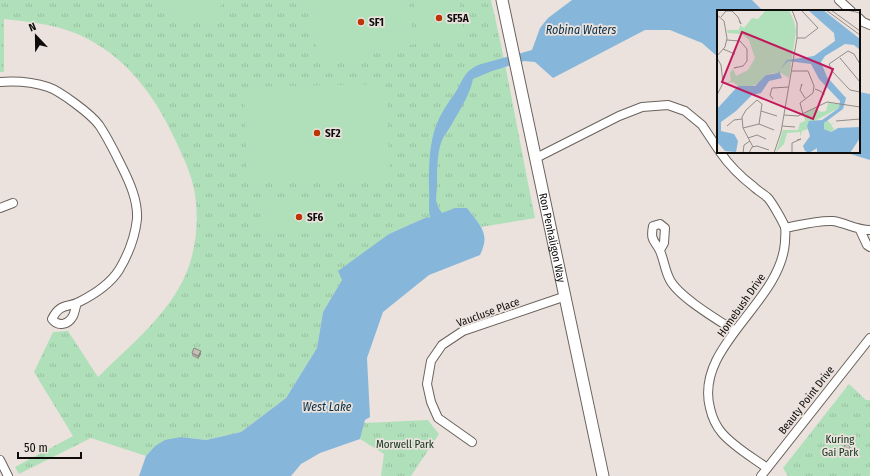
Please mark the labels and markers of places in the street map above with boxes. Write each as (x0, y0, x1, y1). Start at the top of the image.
place label: SF5A (447, 12, 470, 25)
marker: SF5A (434, 13, 444, 23)
place label: SF1 (369, 16, 384, 29)
marker: SF1 (356, 17, 366, 27)
place label: SF2 (325, 127, 341, 140)
marker: SF2 (312, 128, 322, 138)
place label: SF6 (307, 211, 323, 224)
marker: SF6 (294, 212, 304, 222)

